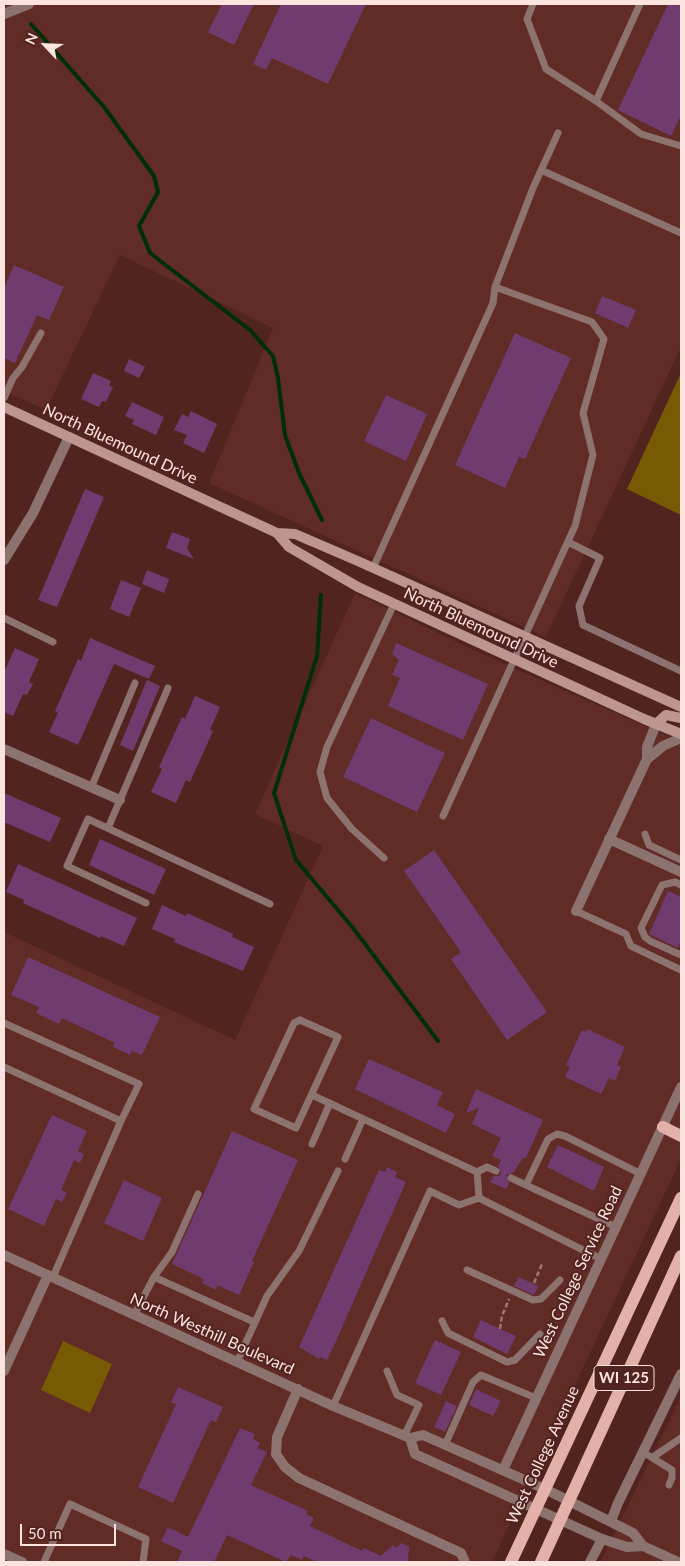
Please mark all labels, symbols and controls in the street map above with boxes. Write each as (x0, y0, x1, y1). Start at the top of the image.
north arrow (20, 20, 70, 70)
text: N (21, 30, 41, 47)
street label: North Bluemound Drive (40, 400, 200, 488)
street label: North Bluemound Drive (401, 584, 561, 672)
street label: West College Service Road (530, 1183, 626, 1361)
street label: North Westhill Boulevard (127, 1289, 297, 1379)
road number: WI 125 (594, 1366, 654, 1390)
street label: West College Avenue (503, 1383, 583, 1527)
scale bar (22, 1514, 119, 1546)
text: 50 m (28, 1524, 62, 1542)

